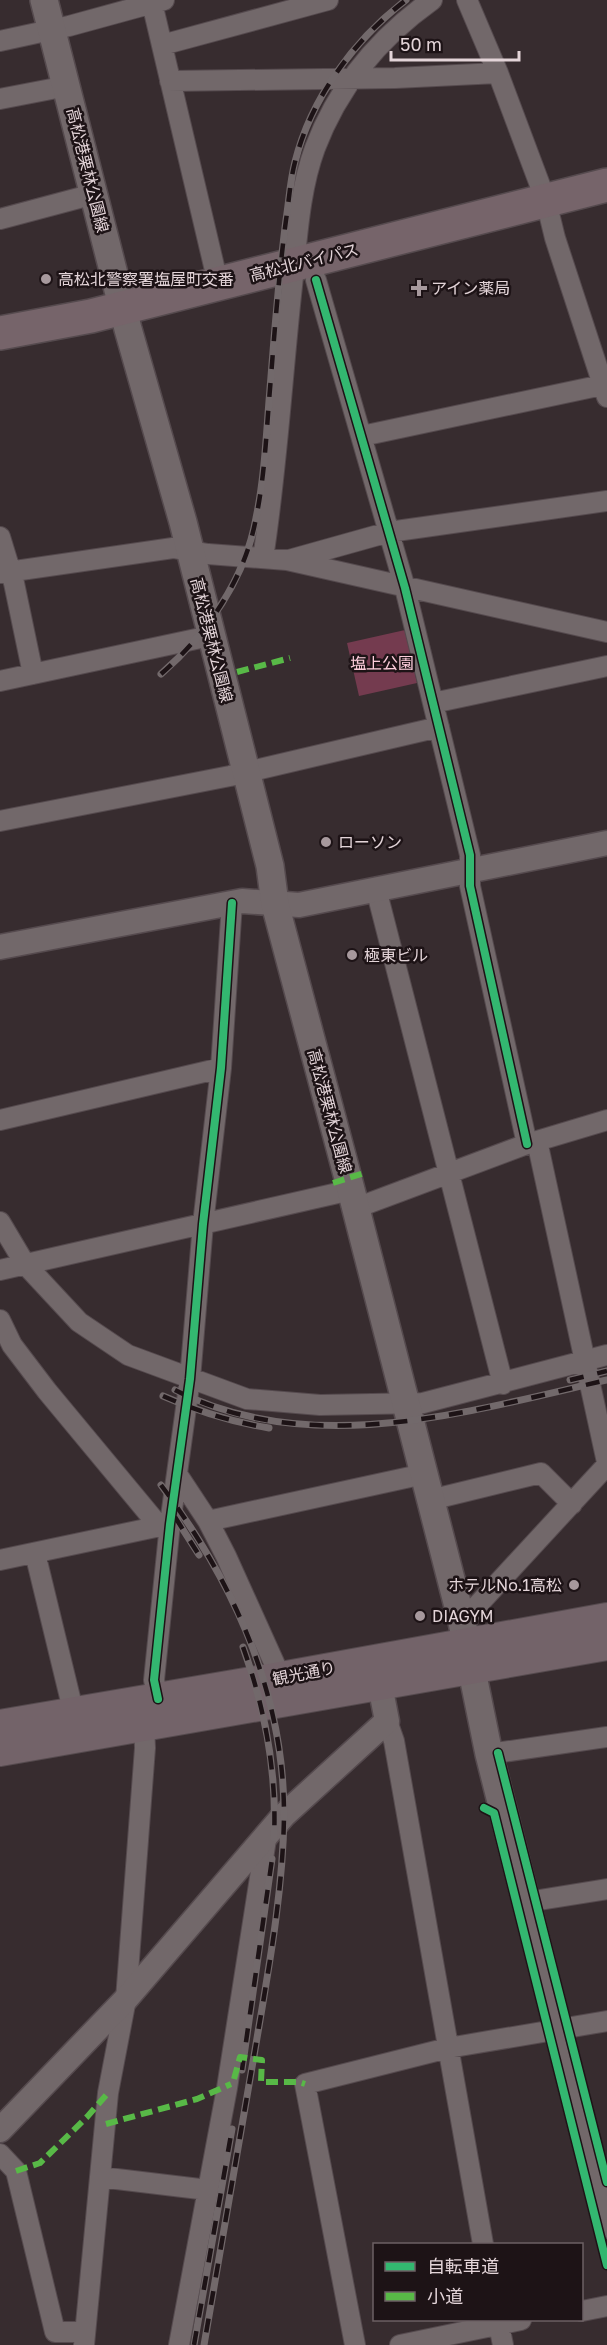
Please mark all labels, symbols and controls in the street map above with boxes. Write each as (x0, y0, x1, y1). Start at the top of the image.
scale bar (391, 24, 518, 62)
text: 50 m (400, 33, 442, 55)
street label: 高松港栗林公園線 (63, 105, 113, 235)
street label: 高松北バイパス (247, 239, 361, 285)
place label: 高松北警察署塩屋町交番 (58, 269, 234, 289)
marker: 高松北警察署塩屋町交番 (39, 272, 53, 286)
place label: アイン薬局 (431, 278, 510, 298)
marker: アイン薬局 (412, 281, 426, 295)
street label: 高松港栗林公園線 (187, 575, 237, 705)
park label: 塩上公園 (350, 653, 414, 673)
place label: ローソン (338, 832, 402, 852)
marker: ローソン (319, 835, 333, 849)
place label: 極東ビル (364, 945, 428, 965)
marker: 極東ビル (345, 948, 359, 962)
street label: 高松港栗林公園線 (304, 1047, 356, 1175)
place label: ホテルNo.1高松 (448, 1575, 562, 1595)
marker: ホテルNo.1高松 (567, 1578, 581, 1592)
place label: DIAGYM (432, 1606, 493, 1626)
marker: DIAGYM (413, 1609, 427, 1623)
street label: 観光通り (271, 1657, 337, 1689)
legend (373, 2243, 583, 2321)
text: 自転車道 (427, 2255, 499, 2277)
text: 小道 (427, 2285, 463, 2307)

